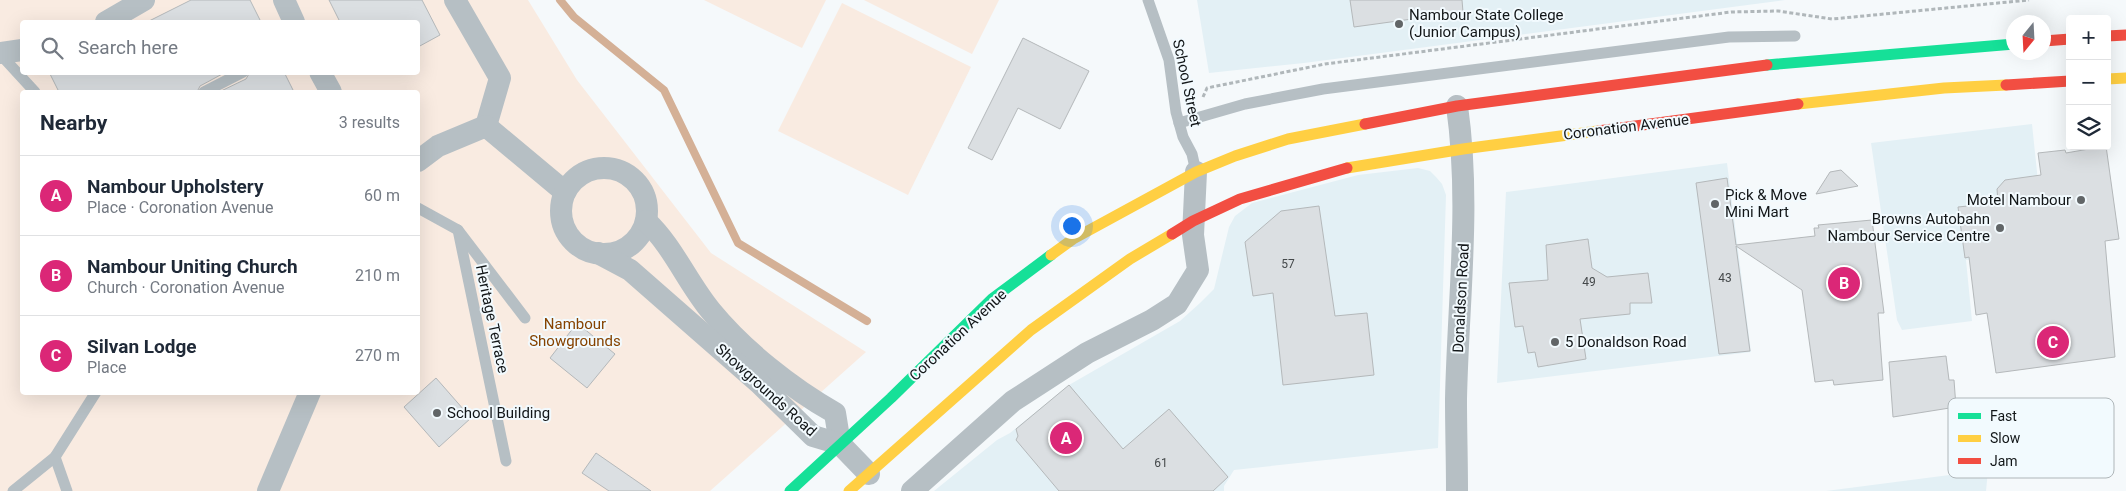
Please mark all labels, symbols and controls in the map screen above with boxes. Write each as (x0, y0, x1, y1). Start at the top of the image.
place label: Nambour State College (Junior Campus) (1409, 6, 1564, 41)
north arrow (2006, 15, 2051, 60)
map controls (2066, 15, 2111, 150)
button: + (2066, 15, 2111, 60)
marker: Nambour State College (Junior Campus) (1393, 18, 1405, 30)
search box (20, 20, 420, 75)
icon: search (38, 34, 66, 62)
text: Search here (78, 36, 178, 59)
street label: School Street (1169, 38, 1205, 129)
button: − (2066, 60, 2111, 105)
button: layers (2066, 105, 2111, 150)
street label: Coronation Avenue (1562, 110, 1690, 144)
text: Nearby (40, 111, 107, 135)
text: 3 results (339, 113, 400, 132)
text: Nambour Upholstery (87, 175, 264, 198)
text: A (51, 186, 61, 205)
text: 60 m (364, 186, 400, 205)
place label: Pick & Move Mini Mart (1725, 186, 1807, 221)
place label: Motel Nambour (1967, 191, 2071, 209)
marker: Motel Nambour (2075, 194, 2087, 206)
text: Place · Coronation Avenue (87, 198, 274, 217)
marker: Pick & Move Mini Mart (1709, 198, 1721, 210)
place label: Browns Autobahn Nambour Service Centre (1828, 210, 1990, 245)
your location (1059, 213, 1085, 239)
marker: Browns Autobahn Nambour Service Centre (1994, 222, 2006, 234)
street label: Donaldson Road (1449, 243, 1473, 353)
text: Nambour Uniting Church (87, 255, 298, 278)
house number: 57 (1281, 257, 1295, 271)
street label: Heritage Terrace (472, 263, 512, 375)
pin: B (1828, 264, 1860, 302)
text: B (51, 266, 61, 285)
text: 210 m (355, 266, 400, 285)
house number: 43 (1718, 271, 1732, 285)
house number: 49 (1582, 275, 1596, 289)
text: Church · Coronation Avenue (87, 278, 284, 297)
street label: Coronation Avenue (906, 285, 1010, 385)
park label: Nambour Showgrounds (529, 315, 621, 350)
pin: C (2037, 323, 2069, 361)
place label: 5 Donaldson Road (1565, 333, 1687, 351)
text: Silvan Lodge (87, 335, 197, 358)
marker: 5 Donaldson Road (1549, 336, 1561, 348)
street label: Showgrounds Road (712, 340, 820, 440)
text: C (51, 346, 61, 365)
text: 270 m (355, 346, 400, 365)
text: Place (87, 358, 127, 377)
legend (1948, 398, 2114, 478)
place label: School Building (447, 404, 550, 422)
marker: School Building (431, 407, 443, 419)
text: Fast (1990, 408, 2017, 424)
pin: A (1050, 419, 1082, 457)
text: Slow (1990, 430, 2021, 446)
text: Jam (1990, 453, 2018, 469)
house number: 61 (1154, 456, 1168, 470)

